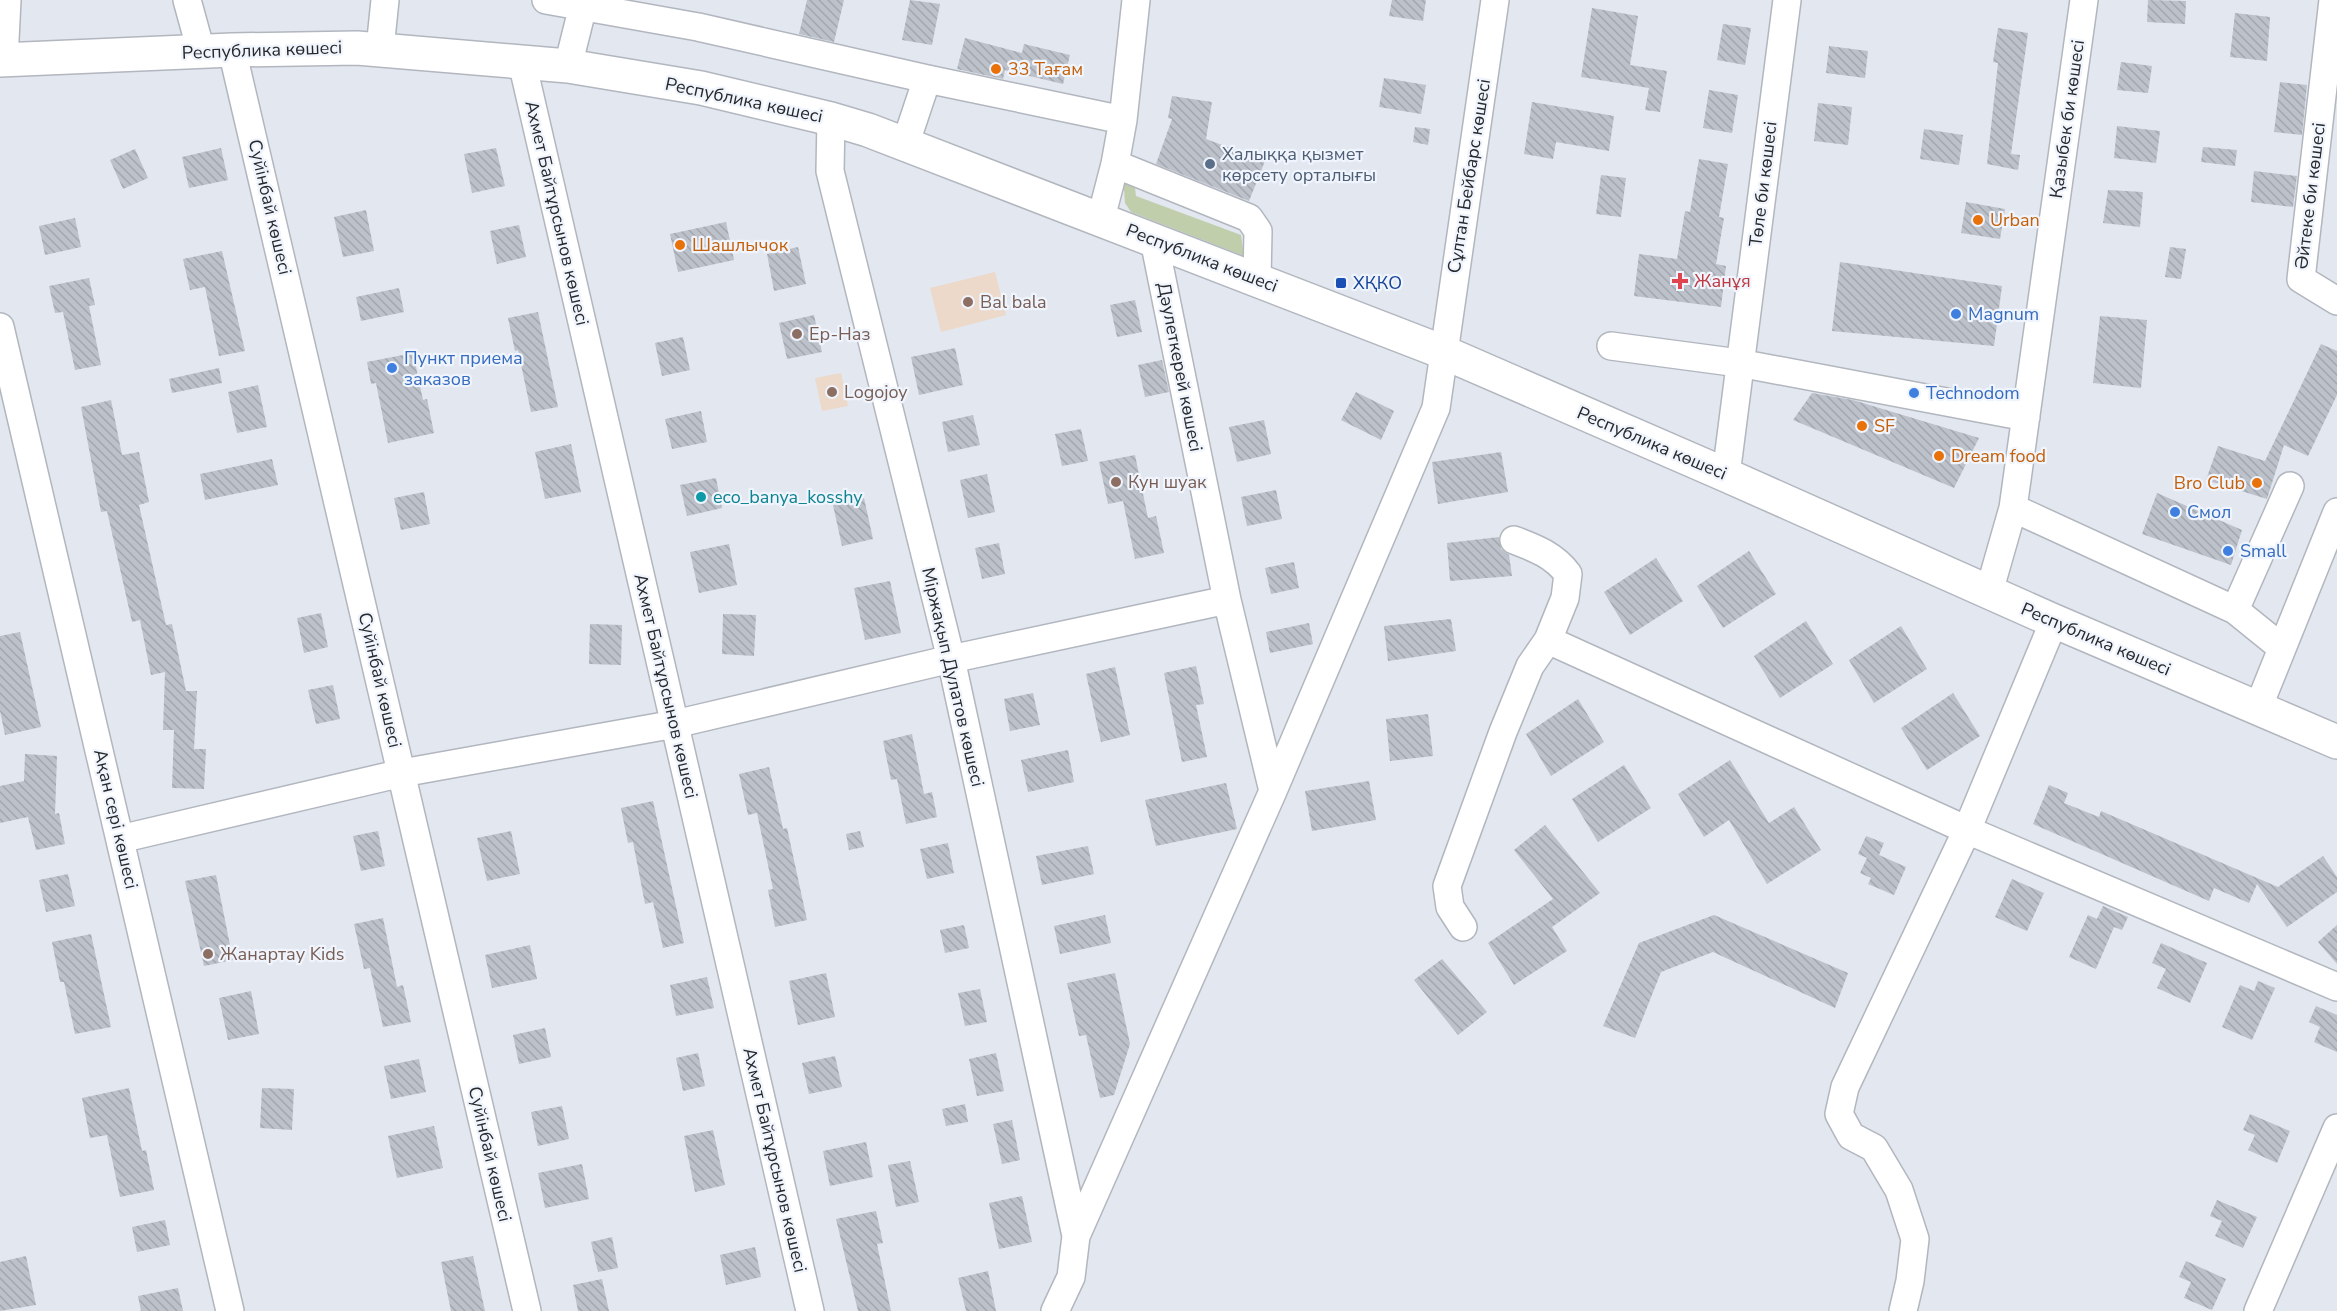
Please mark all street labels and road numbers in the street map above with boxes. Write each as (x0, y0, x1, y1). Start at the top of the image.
street label: Республика көшесі (181, 35, 343, 65)
street label: Қазыбек би көшесі (2044, 38, 2090, 200)
street label: Республика көшесі (663, 72, 825, 128)
street label: Сұлтан Бейбарс көшесі (1442, 77, 1496, 275)
street label: Ахмет Байтұрсынов көшесі (519, 98, 595, 328)
street label: Төле би көшесі (1743, 120, 1783, 248)
street label: Әйтеке би көшесі (2289, 121, 2331, 271)
street label: Суйінбай көшесі (243, 137, 297, 277)
street label: Республика көшесі (1123, 218, 1281, 298)
street label: Дәулеткерей көшесі (1152, 280, 1208, 454)
street label: Республика көшесі (1573, 401, 1731, 485)
street label: Міржақып Дулатов көшесі (916, 565, 990, 789)
street label: Ахмет Байтұрсынов көшесі (628, 571, 704, 801)
street label: Республика көшесі (2017, 597, 2175, 681)
street label: Суйінбай көшесі (353, 610, 407, 750)
street label: Ақан сері көшесі (88, 747, 144, 891)
street label: Ахмет Байтұрсынов көшесі (737, 1045, 813, 1275)
street label: Суйінбай көшесі (463, 1084, 517, 1224)

